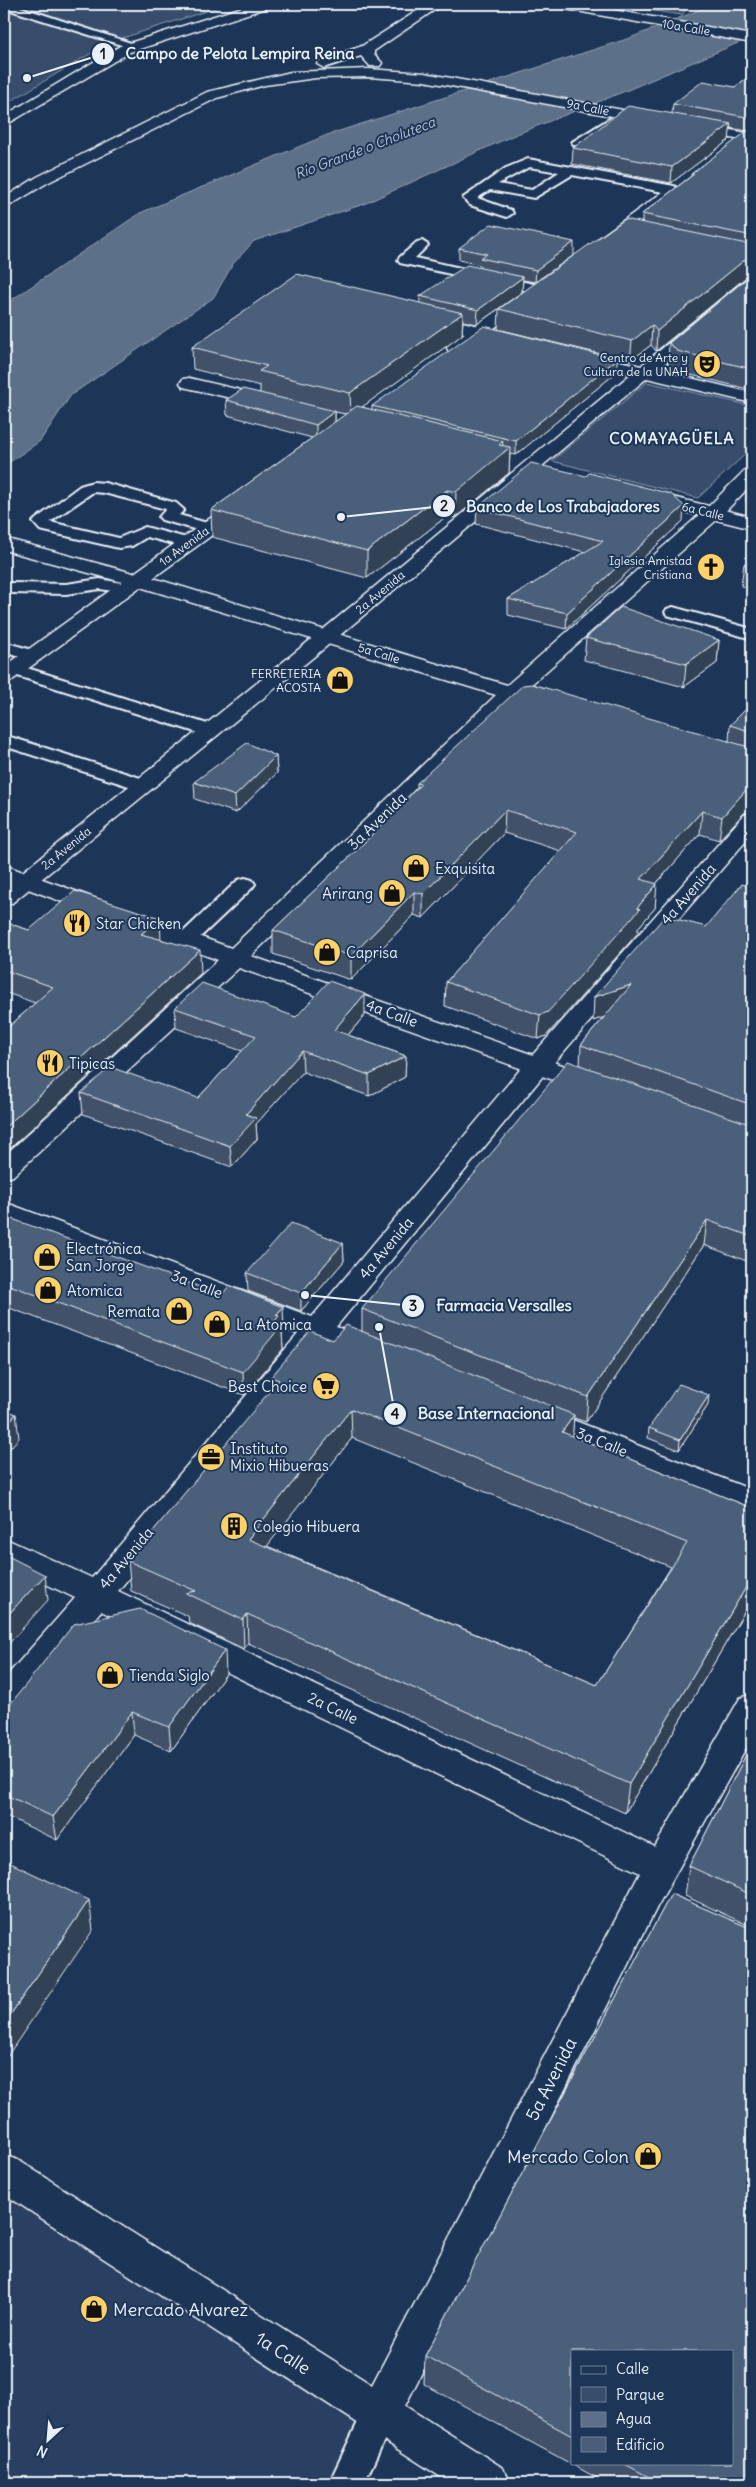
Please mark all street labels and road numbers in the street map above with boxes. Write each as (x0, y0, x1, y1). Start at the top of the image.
street label: 10a Calle (661, 15, 711, 39)
street label: 9a Calle (565, 96, 611, 118)
street label: 6a Calle (680, 499, 726, 523)
street label: 1a Avenida (156, 523, 212, 569)
street label: 2a Avenida (352, 567, 408, 617)
street label: 5a Calle (356, 640, 402, 666)
street label: 3a Avenida (343, 788, 411, 854)
street label: 2a Avenida (38, 823, 94, 873)
street label: 4a Avenida (656, 859, 720, 929)
street label: 4a Calle (363, 995, 421, 1031)
street label: 4a Avenida (355, 1213, 418, 1283)
street label: 3a Calle (168, 1265, 226, 1303)
street label: 3a Calle (574, 1423, 630, 1461)
street label: 4a Avenida (95, 1523, 158, 1593)
street label: 2a Calle (305, 1688, 361, 1728)
street label: 5a Avenida (520, 2034, 582, 2124)
street label: 1a Calle (251, 2327, 315, 2379)

